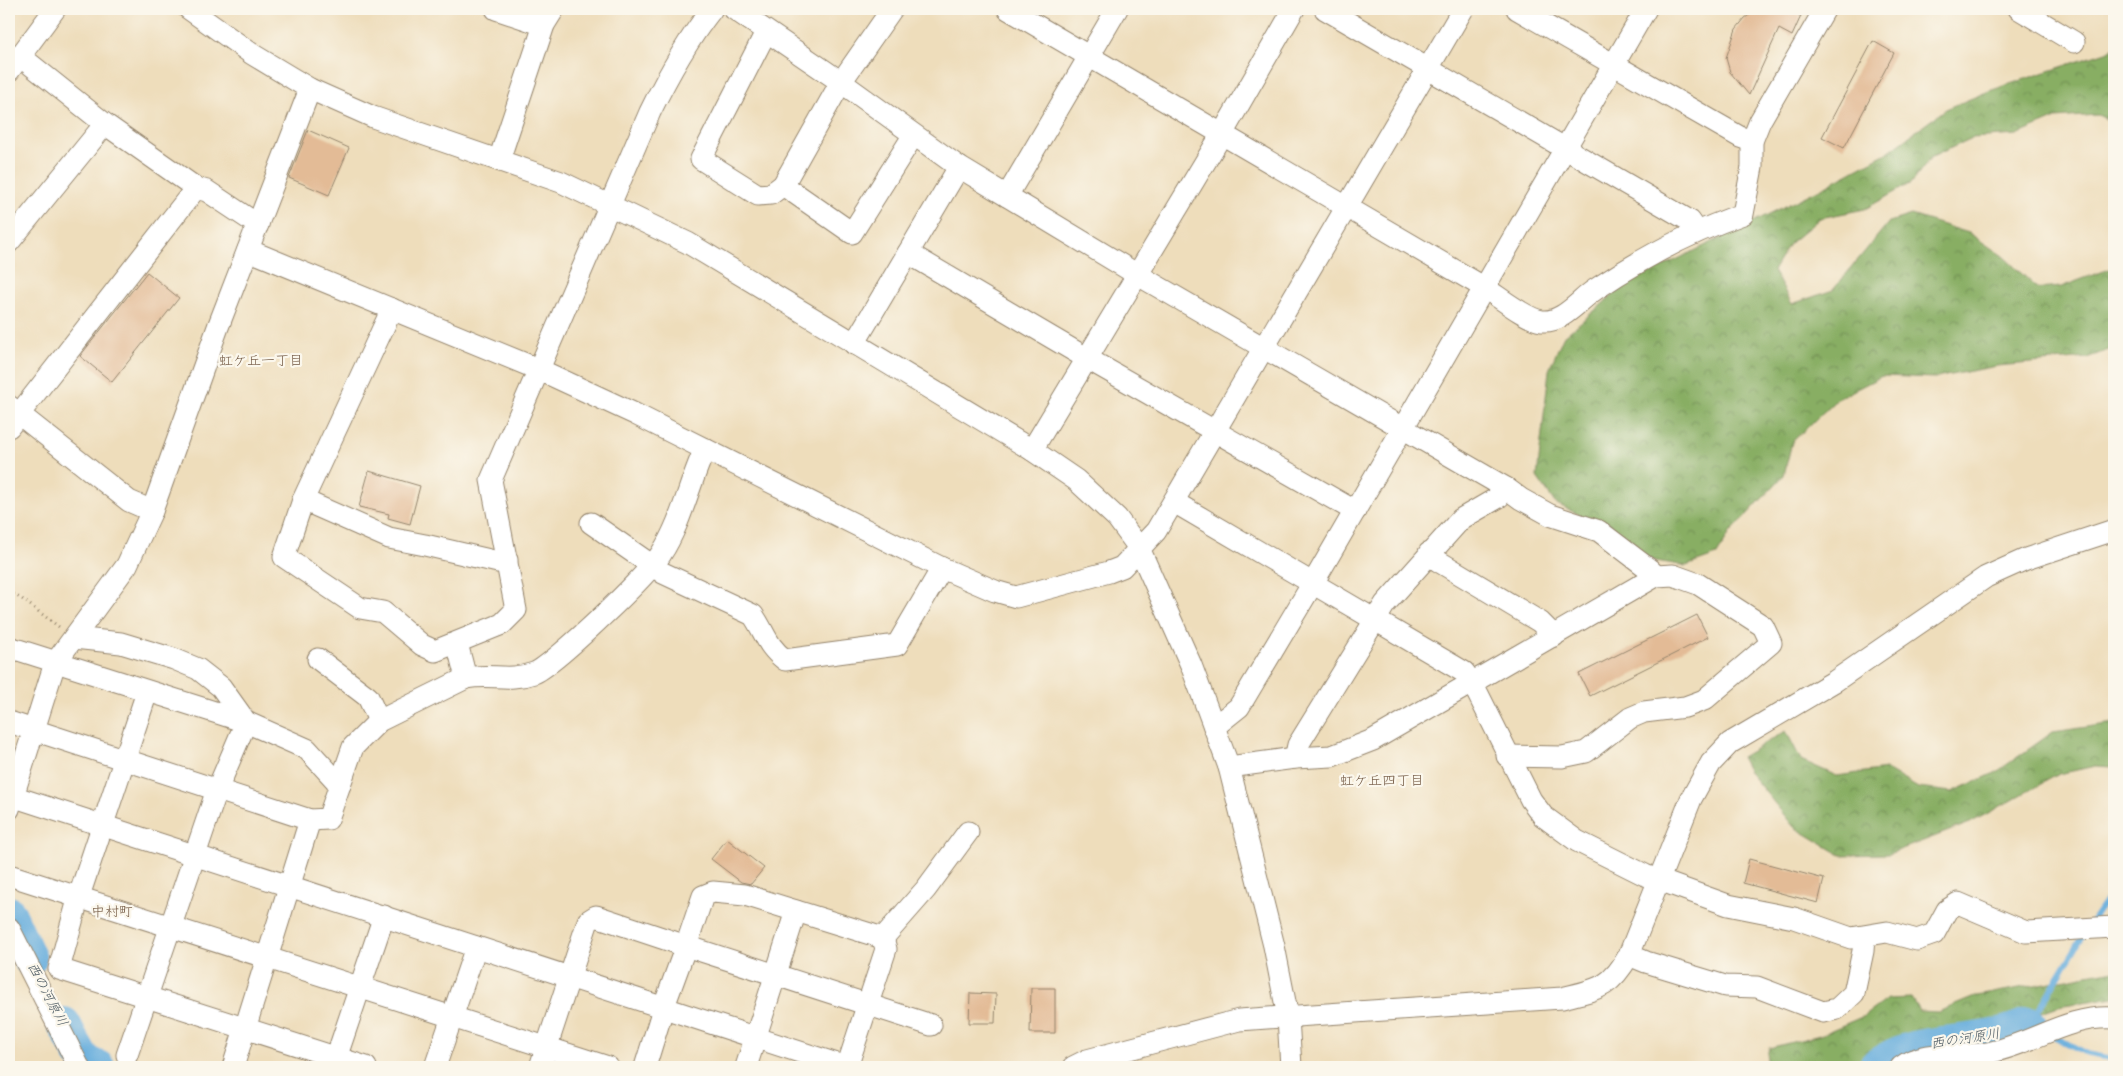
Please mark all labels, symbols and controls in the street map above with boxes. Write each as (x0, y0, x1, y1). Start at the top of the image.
district label: 虹ケ丘一丁目 (219, 351, 303, 369)
district label: 虹ケ丘四丁目 (1340, 771, 1424, 789)
district label: 中村町 (91, 902, 133, 920)
water label: 西の河原川 (24, 959, 72, 1029)
water label: 西の河原川 (1929, 1024, 2001, 1052)

